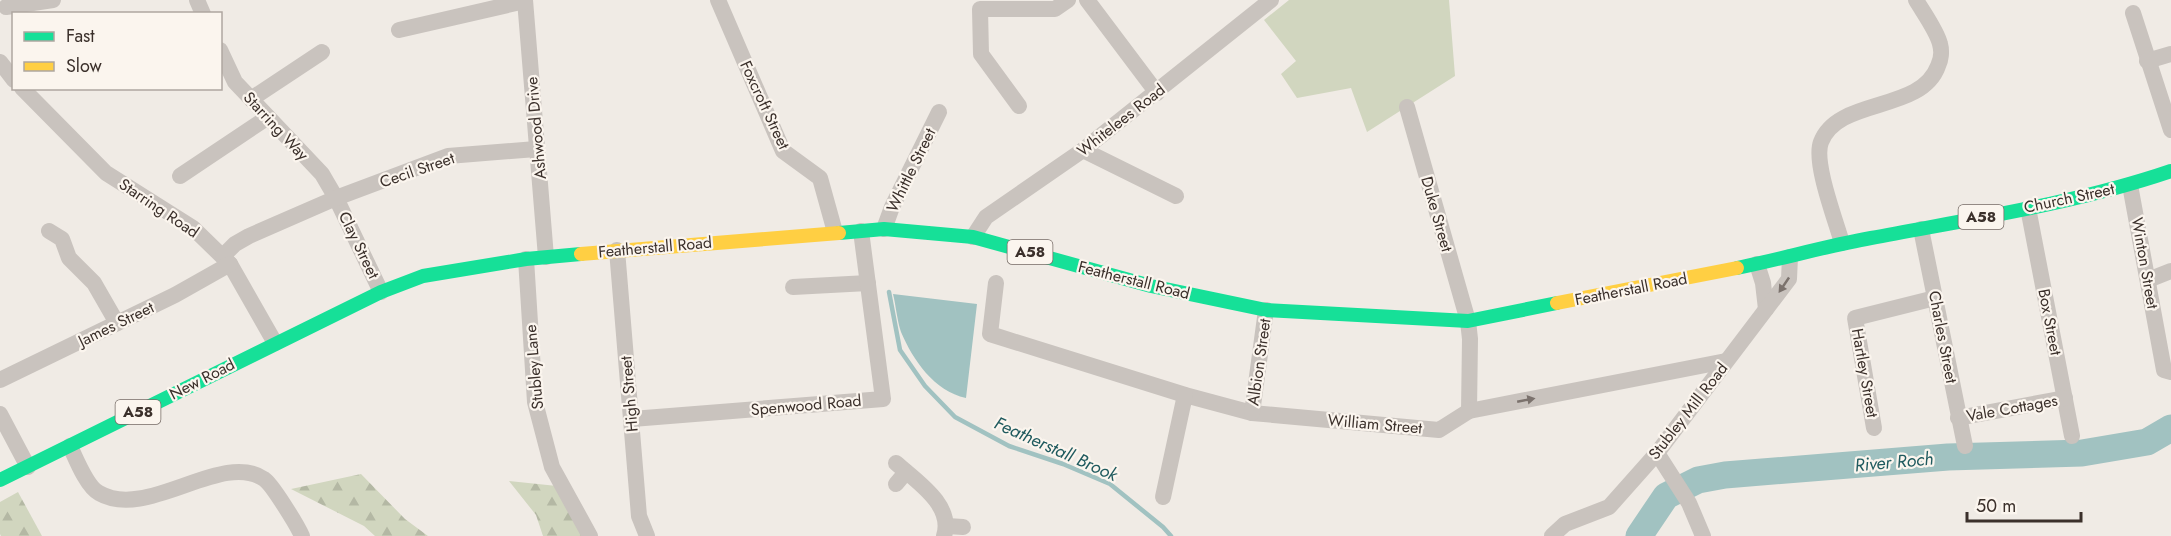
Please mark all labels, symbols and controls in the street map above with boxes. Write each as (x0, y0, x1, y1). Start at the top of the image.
legend (12, 12, 222, 90)
text: Fast (66, 23, 95, 49)
text: Slow (66, 53, 103, 79)
street label: Foxcroft Street (734, 57, 796, 153)
street label: Ashwood Drive (520, 76, 552, 180)
street label: Whitelees Road (1072, 78, 1170, 162)
street label: Starring Way (238, 86, 315, 166)
street label: Whittle Street (881, 124, 941, 216)
street label: Cecil Street (377, 146, 458, 194)
street label: Starring Road (114, 173, 204, 243)
street label: Duke Street (1415, 174, 1459, 254)
street label: Church Street (2022, 177, 2117, 219)
road number: A58 (1958, 205, 2004, 229)
street label: Clay Street (333, 207, 385, 283)
street label: Winton Street (2126, 216, 2164, 311)
street label: Featherstall Road (597, 231, 713, 263)
road number: A58 (1008, 240, 1052, 264)
street label: Featherstall Road (1076, 255, 1192, 305)
street label: Featherstall Road (1573, 267, 1689, 311)
one-way arrow (1778, 276, 1789, 293)
street label: Box Street (2032, 287, 2068, 357)
street label: Charles Street (1923, 289, 1963, 385)
street label: James Street (72, 296, 158, 353)
street label: Albion Street (1242, 317, 1277, 407)
street label: Stubley Lane (519, 324, 549, 410)
street label: Hartley Street (1846, 327, 1884, 420)
street label: New Road (165, 353, 239, 405)
street label: High Street (614, 355, 644, 433)
street label: Stubley Mill Road (1643, 358, 1733, 464)
street label: Spenwood Road (750, 389, 862, 421)
street label: Vale Cottages (1965, 389, 2059, 427)
one-way arrow (1517, 395, 1536, 404)
road number: A58 (116, 400, 160, 424)
street label: William Street (1327, 408, 1423, 440)
water label: Featherstall Brook (990, 410, 1123, 488)
water label: River Roch (1854, 446, 1934, 478)
scale bar (1967, 485, 2081, 523)
text: 50 m (1976, 493, 2016, 519)

